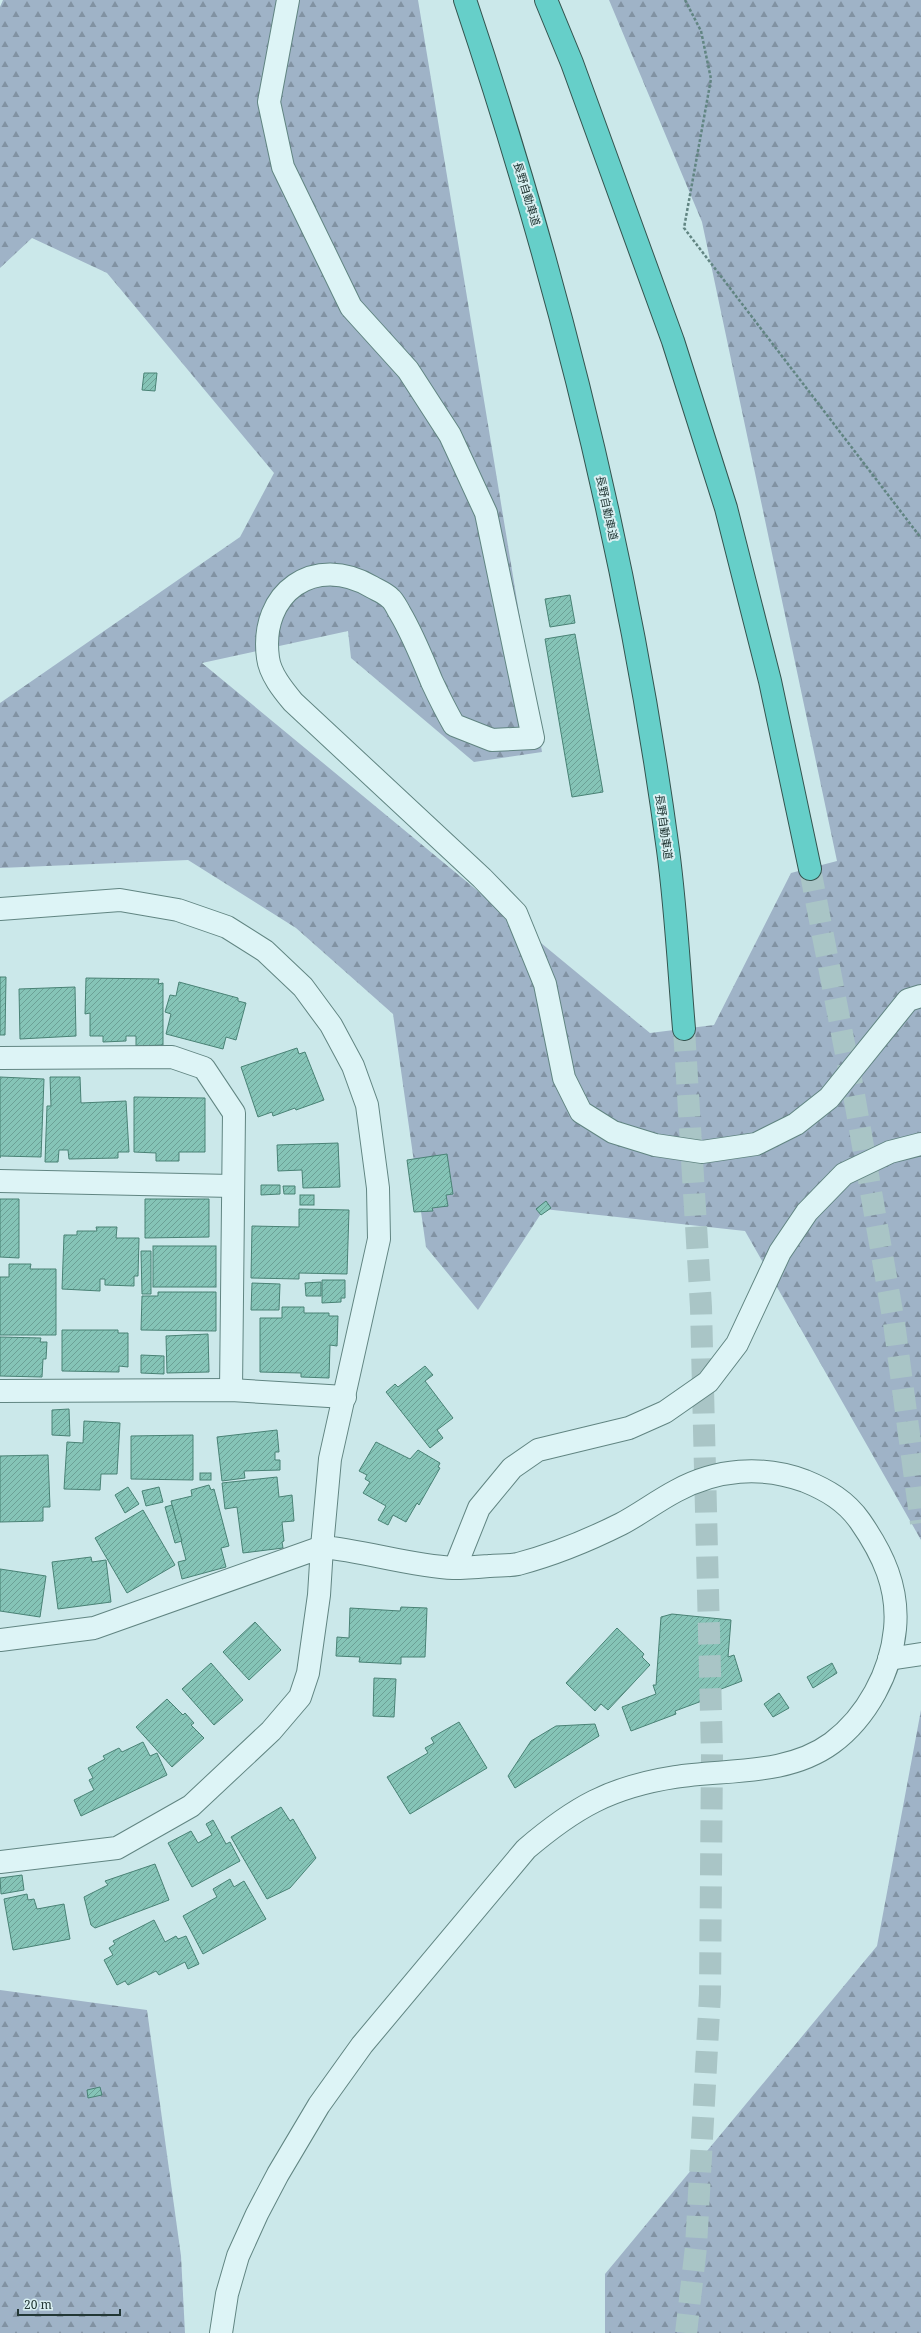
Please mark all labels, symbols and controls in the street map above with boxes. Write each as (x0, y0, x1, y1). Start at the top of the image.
street label: 長野自動車道 (511, 160, 544, 228)
street label: 長野自動車道 (593, 474, 622, 542)
street label: 長野自動車道 (652, 793, 677, 861)
scale bar (18, 2291, 120, 2317)
text: 20 m (24, 2296, 52, 2313)

